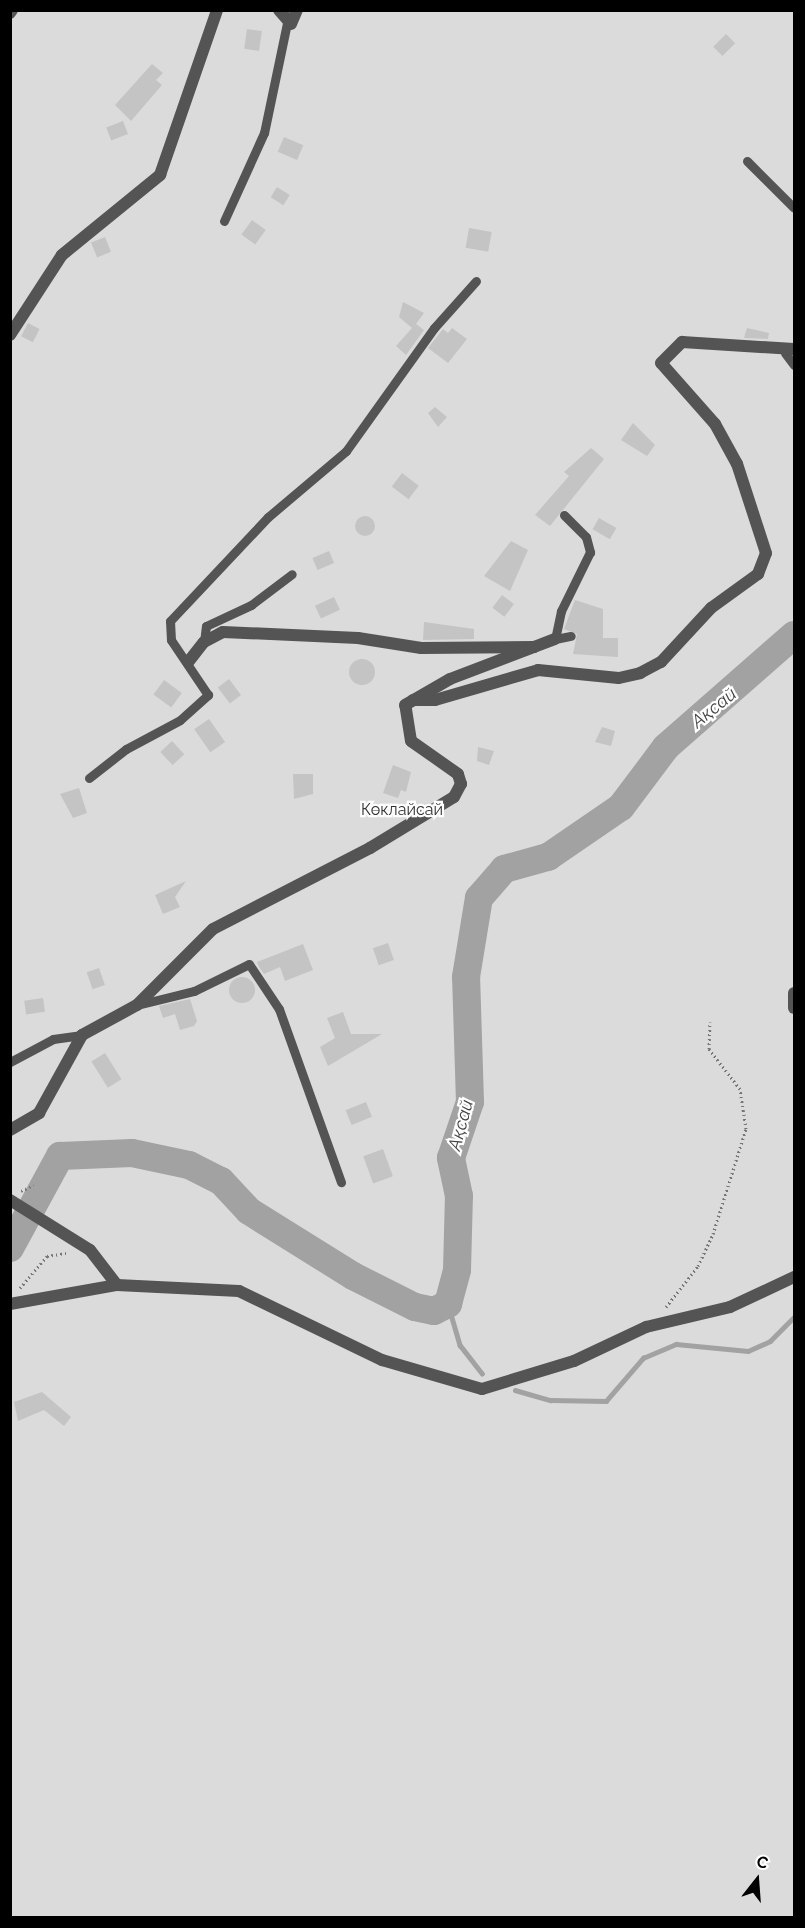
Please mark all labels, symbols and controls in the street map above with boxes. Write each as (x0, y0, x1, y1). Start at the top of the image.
water label: Ақсай (687, 683, 741, 733)
park label: Көклайсай (361, 800, 443, 820)
water label: Ақсай (444, 1097, 478, 1153)
north arrow (727, 1850, 787, 1910)
text: С (754, 1852, 770, 1873)

